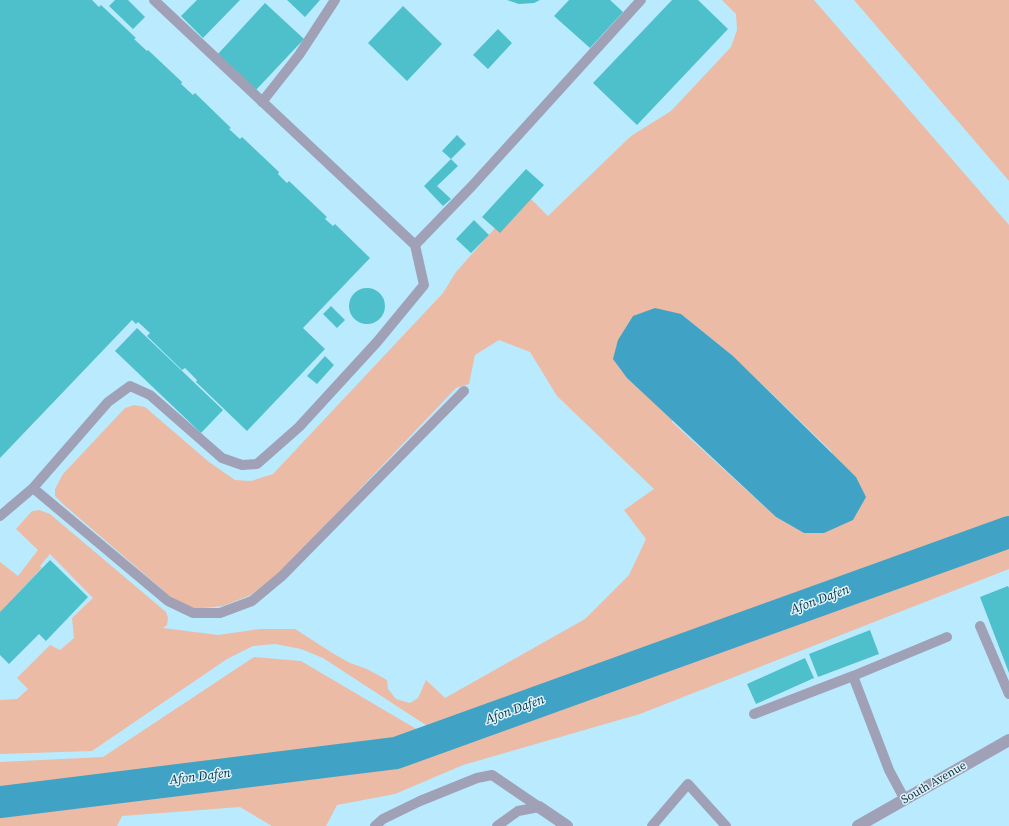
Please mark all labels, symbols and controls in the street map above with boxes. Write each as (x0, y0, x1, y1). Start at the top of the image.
water label: Afon Dafen (788, 582, 852, 618)
water label: Afon Dafen (483, 692, 547, 728)
street label: South Avenue (899, 759, 969, 807)
water label: Afon Dafen (169, 766, 231, 788)

